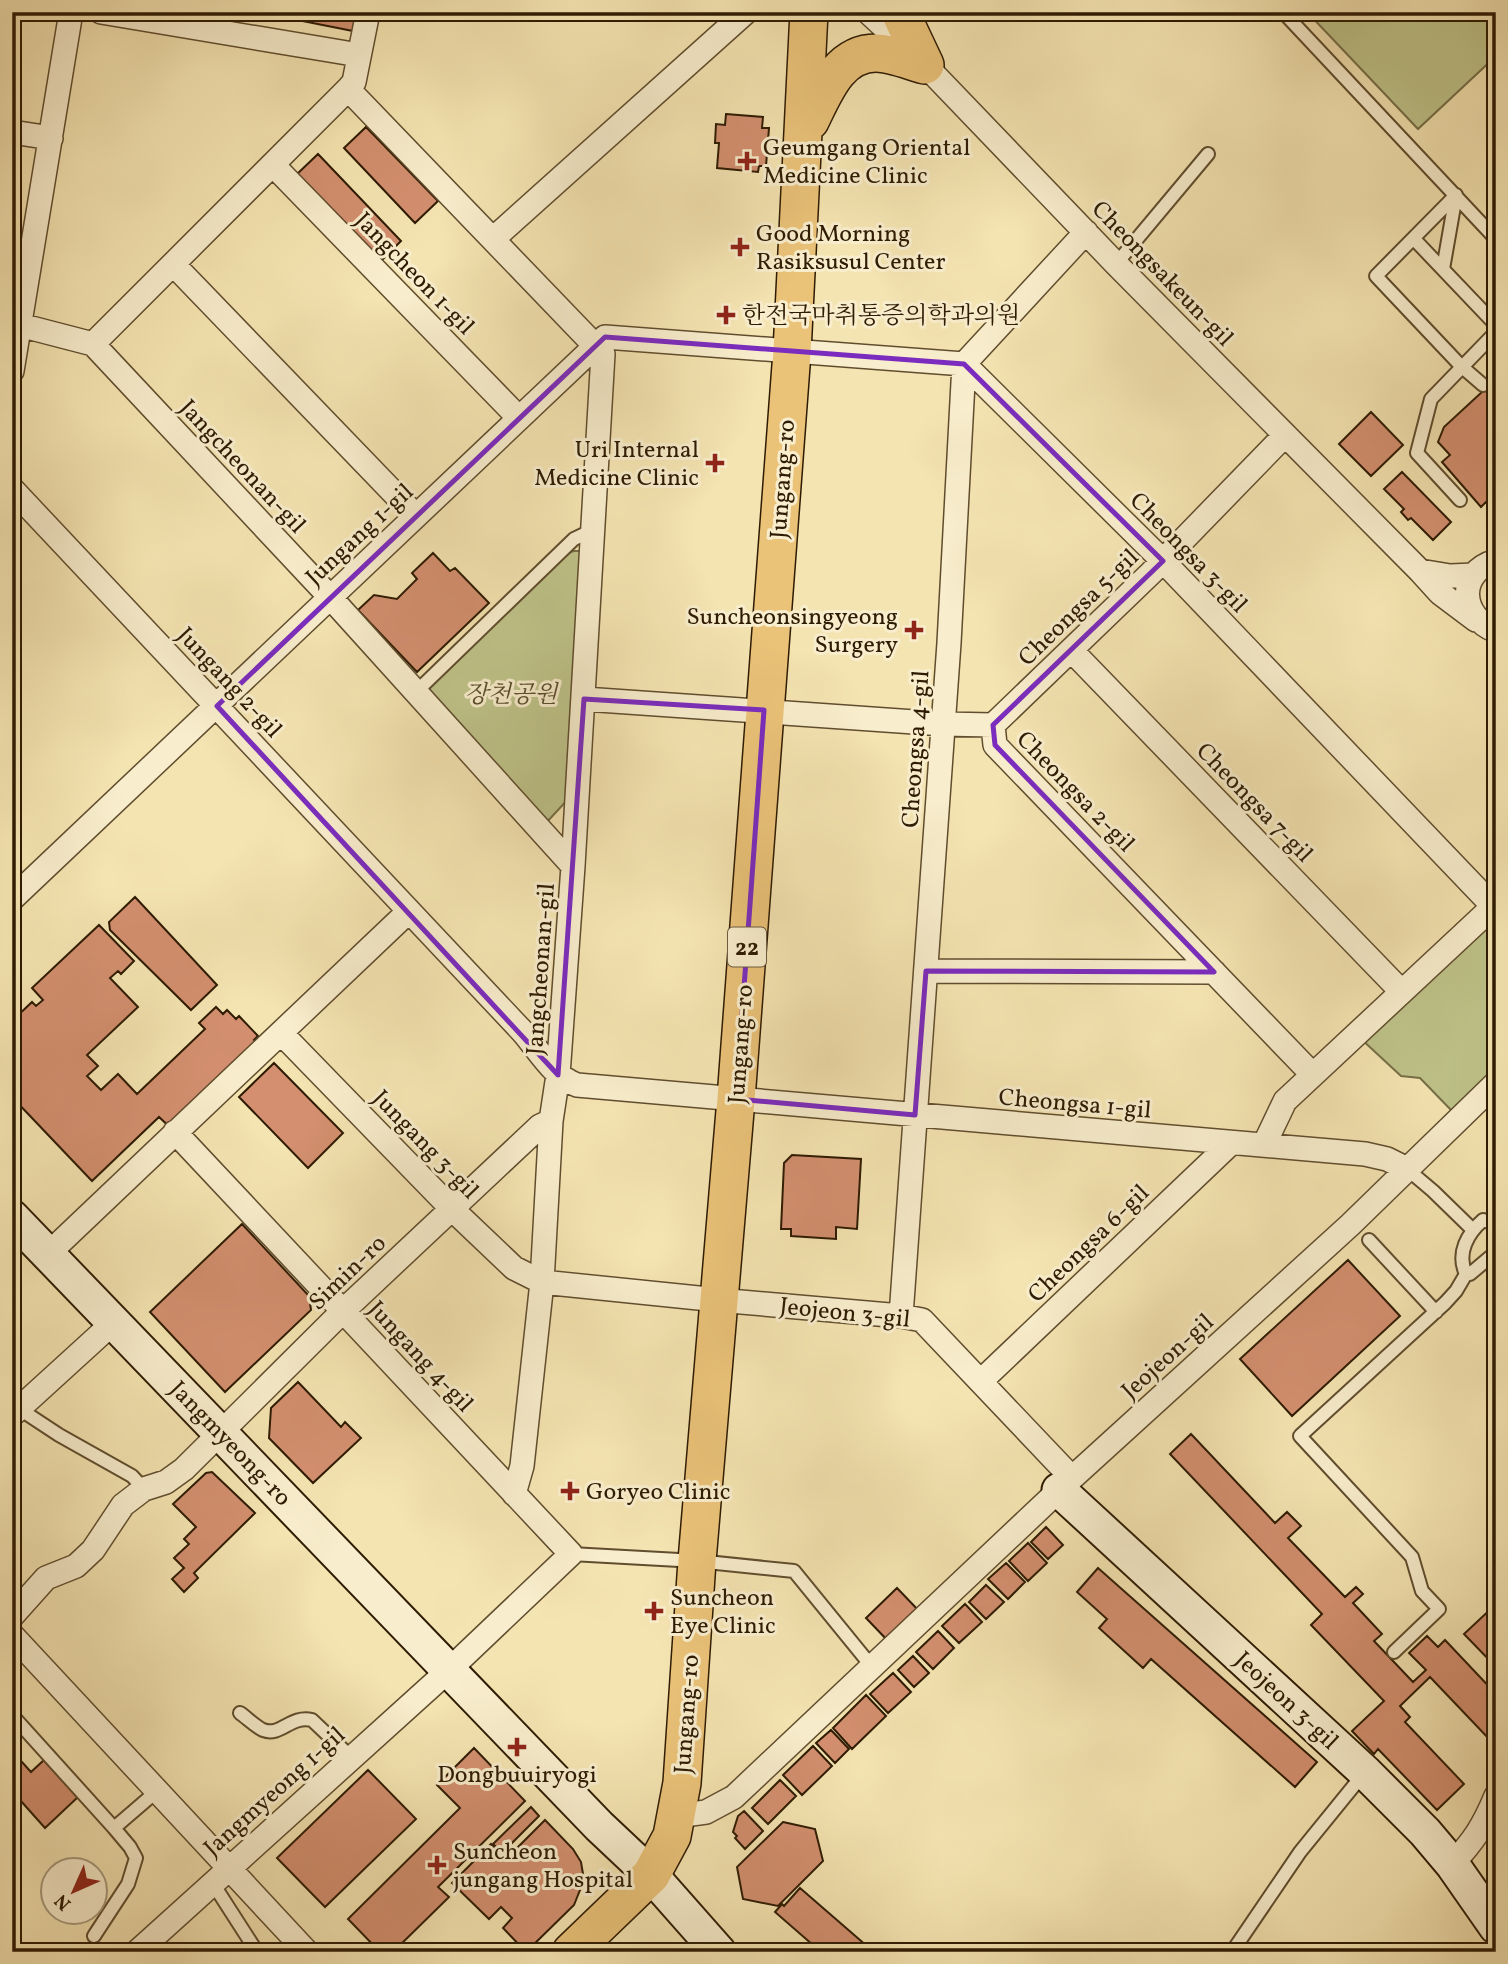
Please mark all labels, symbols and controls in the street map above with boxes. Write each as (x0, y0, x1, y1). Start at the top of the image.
place label: Geumgang Oriental Medicine Clinic (763, 132, 970, 194)
marker: Geumgang Oriental Medicine Clinic (737, 151, 757, 171)
street label: Cheongsakeun-gil (1083, 194, 1240, 355)
street label: Jangcheon 1-gil (346, 205, 481, 344)
place label: Good Morning Rasiksusul Center (756, 218, 946, 280)
marker: Good Morning Rasiksusul Center (730, 237, 750, 257)
place label: 한전국마취통증의학과의원 (742, 300, 1020, 334)
marker: 한전국마취통증의학과의원 (716, 305, 736, 325)
street label: Jangcheonan-gil (170, 393, 313, 542)
street label: Jungang-ro (763, 418, 805, 540)
place label: Uri Internal Medicine Clinic (534, 434, 699, 496)
marker: Uri Internal Medicine Clinic (705, 453, 725, 473)
street label: Jungang 1-gil (299, 476, 422, 595)
street label: Cheongsa 3-gil (1121, 485, 1254, 622)
street label: Cheongsa 5-gil (1011, 542, 1147, 675)
place label: Suncheonsingyeong Surgery (686, 601, 898, 663)
street label: Jungang 2-gil (168, 620, 289, 747)
marker: Suncheonsingyeong Surgery (904, 620, 924, 640)
street label: Cheongsa 4-gil (895, 669, 939, 829)
park label: 장천공원 (465, 679, 559, 713)
street label: Cheongsa 2-gil (1008, 724, 1141, 861)
street label: Cheongsa 7-gil (1187, 736, 1320, 871)
street label: Jangcheonan-gil (519, 882, 565, 1056)
road number: 22 (728, 928, 766, 966)
street label: Jungang-ro (721, 983, 763, 1105)
street label: Cheongsa 1-gil (997, 1081, 1153, 1129)
street label: Jungang 3-gil (364, 1083, 486, 1208)
street label: Cheongsa 6-gil (1021, 1178, 1158, 1311)
street label: Simin-ro (302, 1228, 395, 1319)
street label: Jeojeon 3-gil (778, 1290, 912, 1338)
street label: Jungang 4-gil (359, 1294, 480, 1421)
street label: Jeojeon-gil (1115, 1307, 1222, 1408)
street label: Jangmyeong-ro (161, 1374, 298, 1515)
place label: Goryeo Clinic (586, 1476, 730, 1510)
marker: Goryeo Clinic (560, 1481, 580, 1501)
place label: Suncheon Eye Clinic (670, 1582, 776, 1644)
marker: Suncheon Eye Clinic (644, 1601, 664, 1621)
street label: Jeojeon 3-gil (1226, 1644, 1345, 1759)
street label: Jungang-ro (667, 1653, 709, 1775)
street label: Jangmyeong 1-gil (197, 1720, 354, 1865)
marker: Dongbuuiryogi (507, 1737, 527, 1757)
place label: Dongbuuiryogi (437, 1759, 597, 1793)
place label: Suncheon jungang Hospital (453, 1836, 633, 1898)
marker: Suncheon jungang Hospital (427, 1855, 447, 1875)
north arrow (38, 1856, 108, 1926)
text: N (49, 1887, 77, 1916)

